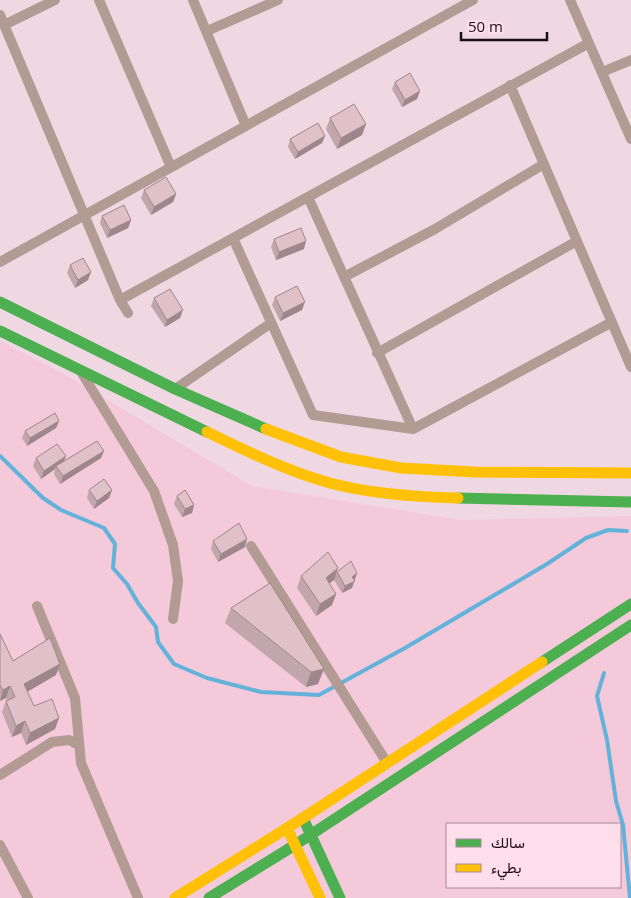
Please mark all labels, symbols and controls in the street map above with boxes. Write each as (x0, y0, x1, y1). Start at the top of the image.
scale bar (461, 10, 547, 42)
text: 50 m (468, 16, 503, 36)
legend (446, 823, 621, 888)
text: سالك (491, 832, 525, 852)
text: بطيء (491, 857, 521, 881)

